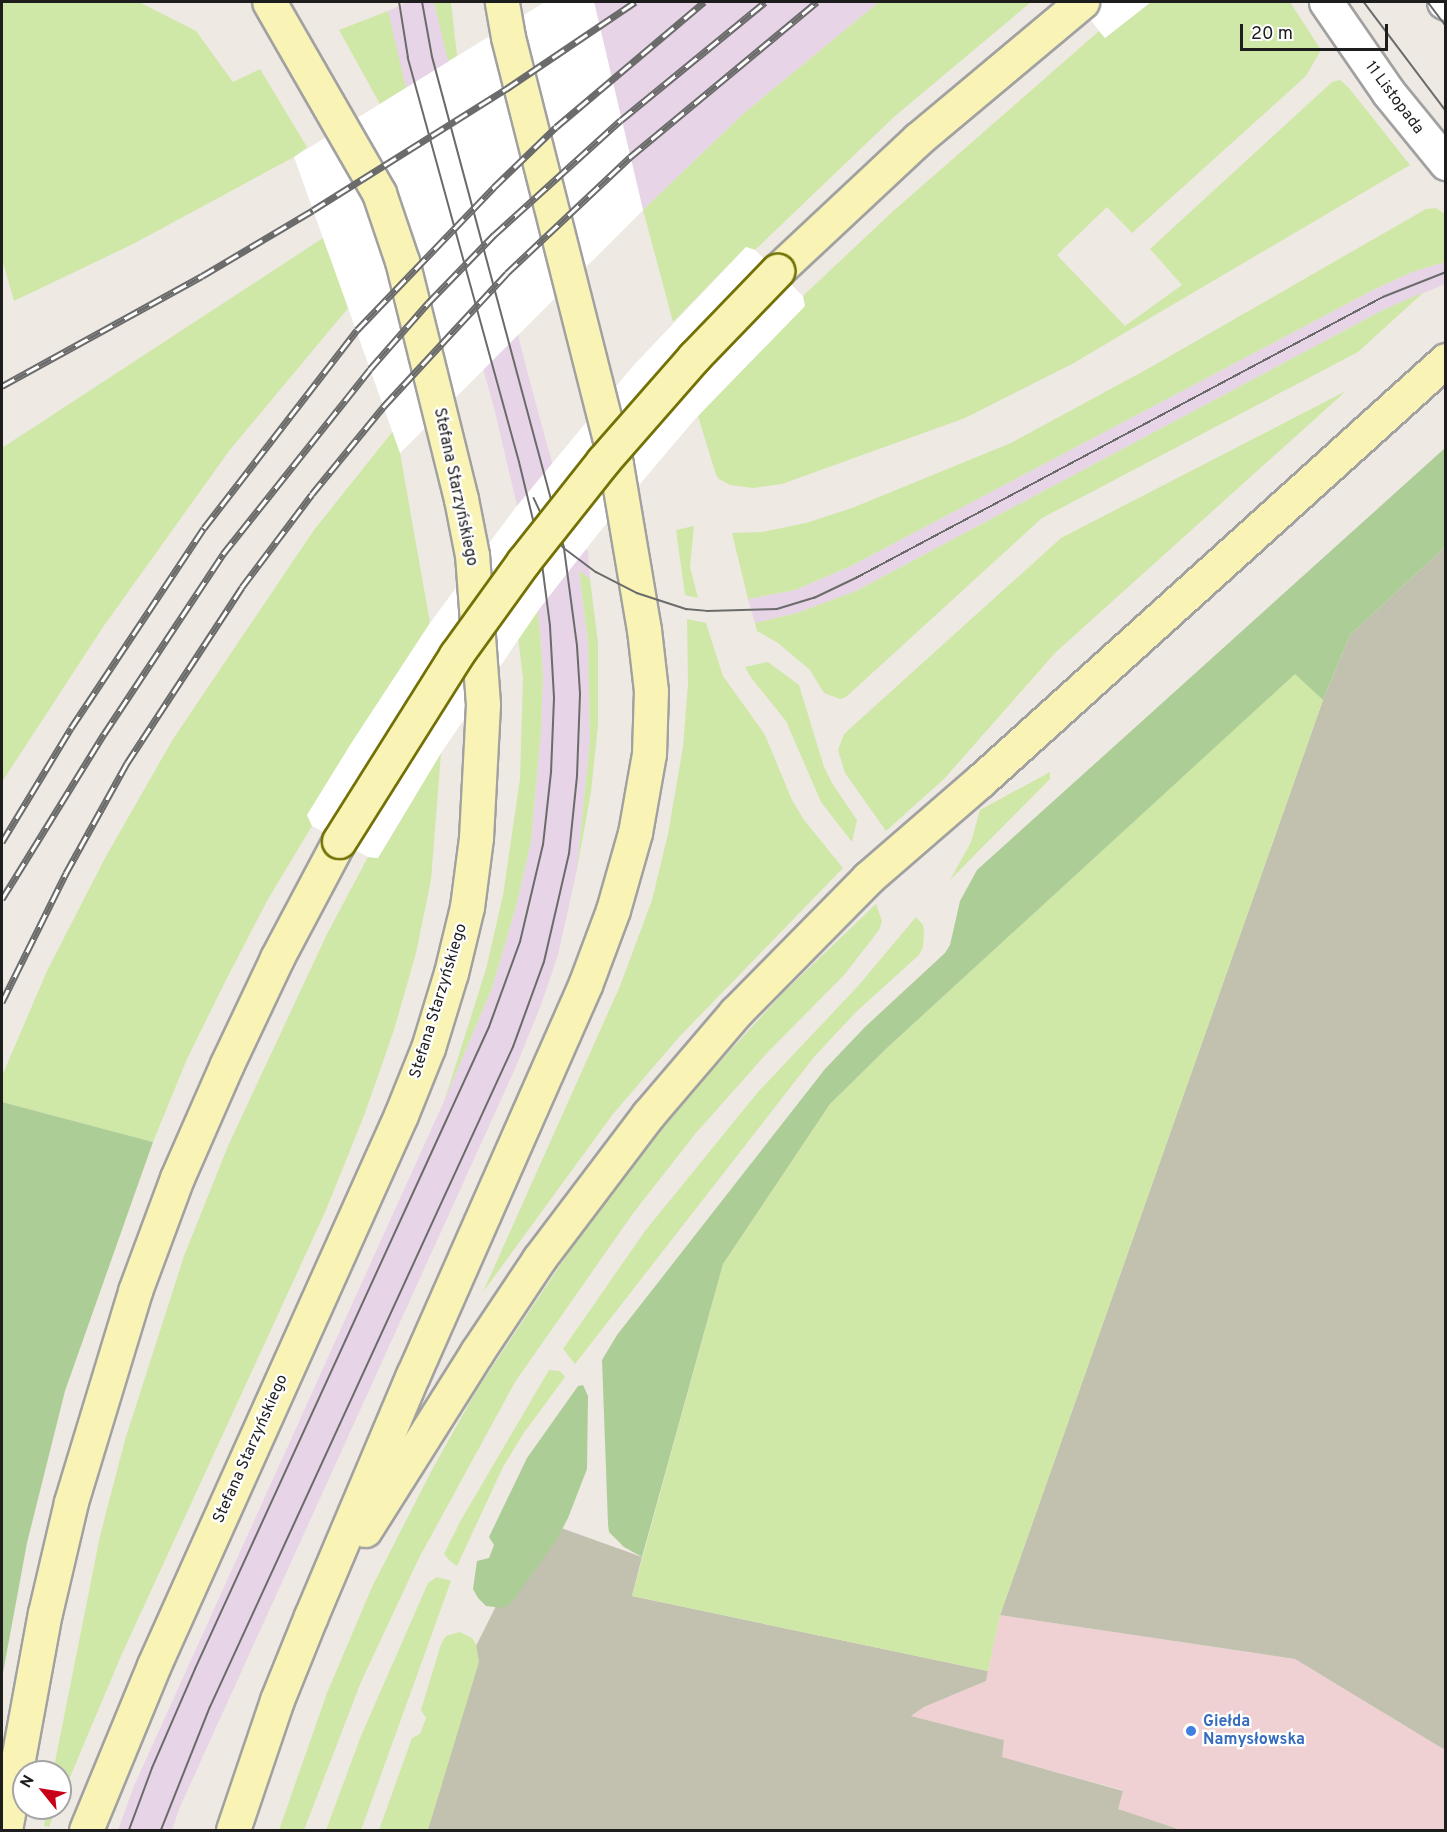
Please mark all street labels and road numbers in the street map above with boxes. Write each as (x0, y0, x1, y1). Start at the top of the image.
street label: 11 Listopada (1360, 58, 1428, 138)
street label: Stefana Starzyńskiego (429, 406, 481, 568)
street label: Stefana Starzyńskiego (406, 921, 472, 1081)
street label: Stefana Starzyńskiego (209, 1372, 293, 1526)

